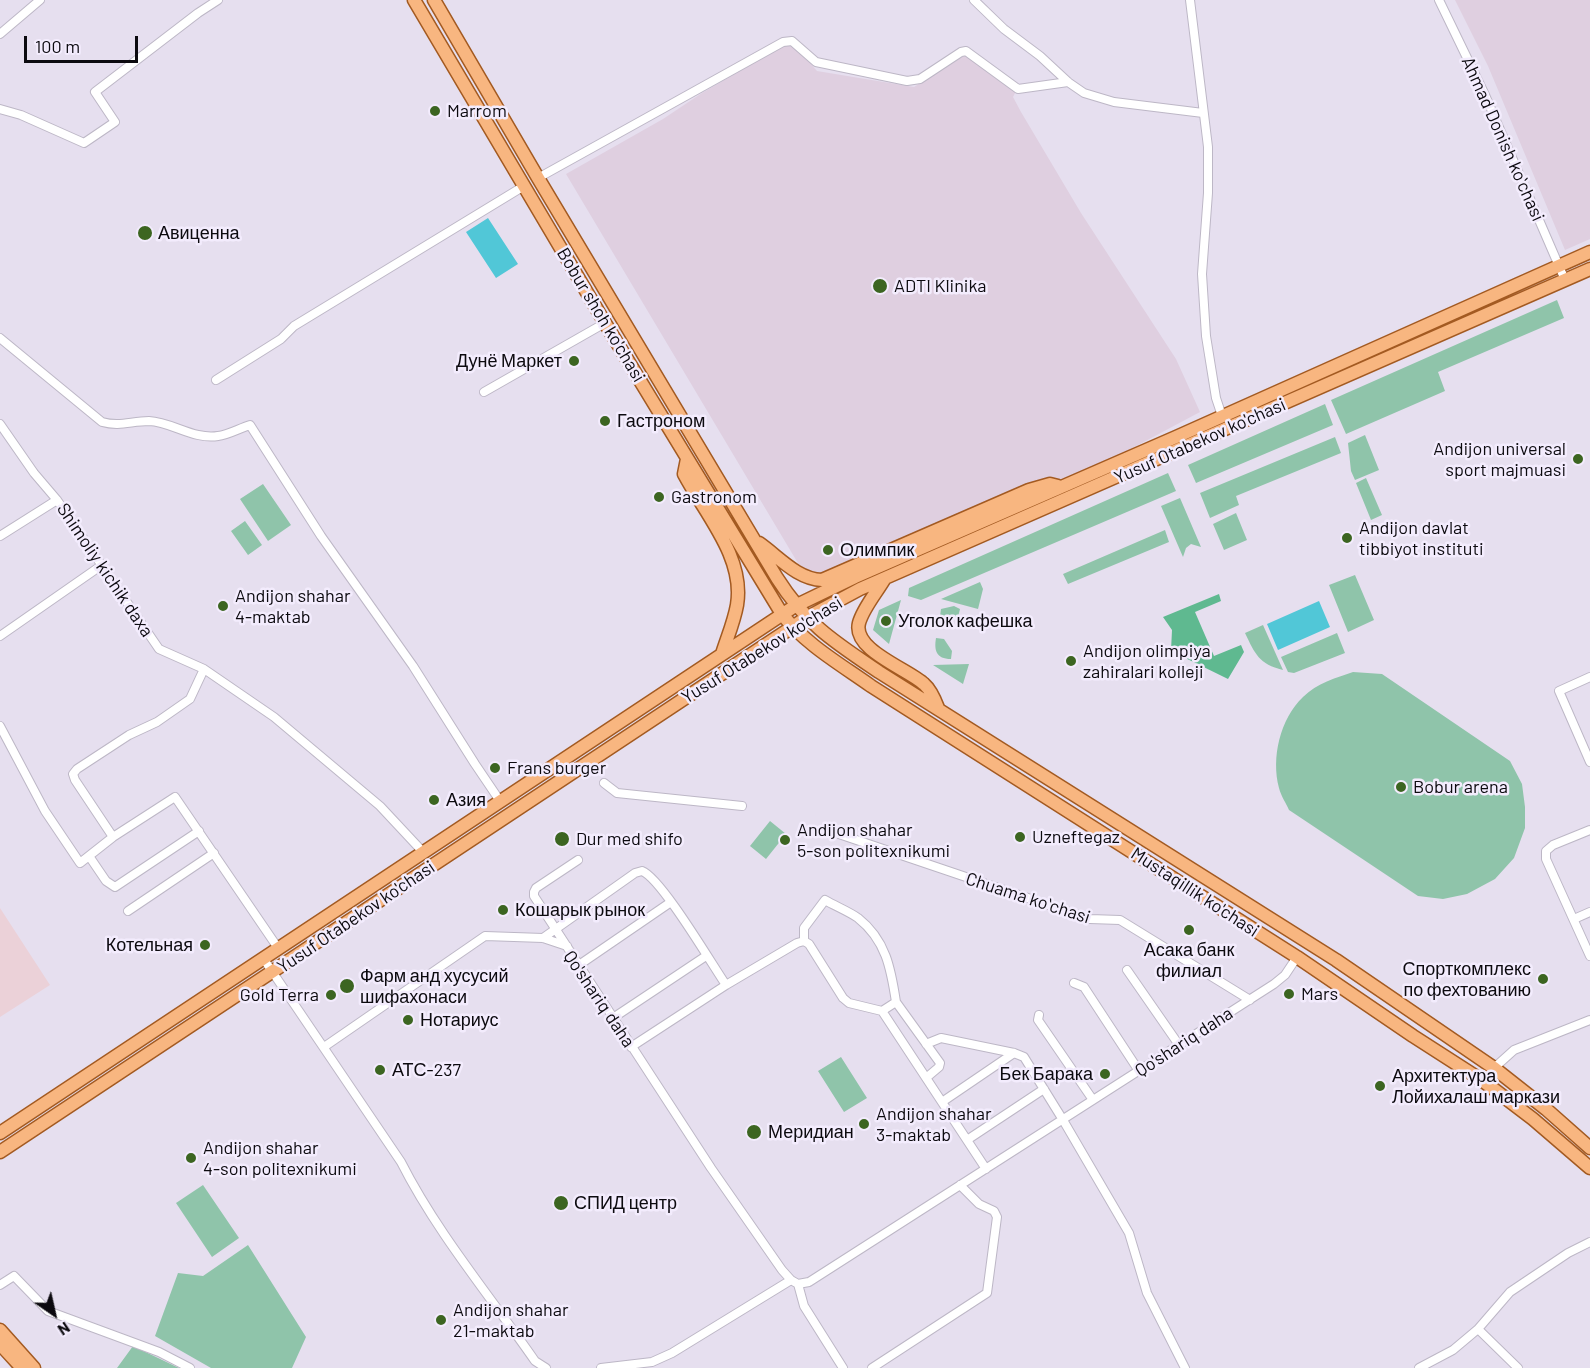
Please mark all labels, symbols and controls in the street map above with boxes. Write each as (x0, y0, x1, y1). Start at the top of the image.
scale bar (27, 24, 141, 62)
text: 100 m (35, 35, 80, 57)
street label: Ahmad Donish koʻchasi (1457, 53, 1549, 225)
place label: Marrom (447, 100, 507, 122)
marker: Marrom (428, 104, 442, 118)
place label: Авиценна (158, 222, 240, 244)
marker: Авиценна (136, 224, 154, 242)
street label: Bobur shoh ko'chasi (552, 244, 650, 386)
place label: ADTI Klinika (894, 275, 986, 297)
marker: ADTI Klinika (871, 277, 889, 295)
place label: Дунё Маркет (456, 350, 562, 372)
marker: Дунё Маркет (567, 354, 581, 368)
street label: Yusuf Otabekov ko'chasi (1111, 393, 1289, 489)
place label: Гастроном (617, 410, 705, 432)
marker: Гастроном (598, 414, 612, 428)
place label: Andijon universal sport majmuasi (1433, 438, 1566, 480)
marker: Andijon universal sport majmuasi (1571, 452, 1585, 466)
place label: Gastronom (671, 486, 757, 508)
marker: Gastronom (652, 490, 666, 504)
street label: Shimoliy kichik daxa (52, 499, 158, 641)
place label: Andijon davlat tibbiyot instituti (1359, 517, 1484, 560)
marker: Andijon davlat tibbiyot instituti (1340, 531, 1354, 545)
place label: Олимпик (840, 539, 914, 561)
marker: Олимпик (821, 543, 835, 557)
place label: Andijon shahar 4-maktab (235, 585, 350, 628)
street label: Yusuf Otabekov ko'chasi (678, 592, 846, 708)
marker: Andijon shahar 4-maktab (216, 599, 230, 613)
place label: Уголок кафешка (898, 610, 1032, 632)
marker: Уголок кафешка (879, 614, 893, 628)
place label: Andijon olimpiya zahiralari kolleji (1083, 640, 1211, 682)
marker: Andijon olimpiya zahiralari kolleji (1064, 654, 1078, 668)
place label: Frans burger (507, 757, 606, 779)
marker: Frans burger (488, 761, 502, 775)
place label: Bobur arena (1413, 776, 1508, 798)
marker: Bobur arena (1394, 780, 1408, 794)
place label: Азия (446, 789, 486, 811)
marker: Азия (427, 793, 441, 807)
place label: Andijon shahar 5-son politexnikumi (797, 819, 950, 862)
place label: Uzneftegaz (1032, 826, 1120, 848)
place label: Dur med shifo (576, 828, 683, 850)
marker: Dur med shifo (553, 830, 571, 848)
marker: Uzneftegaz (1013, 830, 1027, 844)
marker: Andijon shahar 5-son politexnikumi (778, 833, 792, 847)
street label: Mustaqillik ko'chasi (1127, 843, 1263, 941)
street label: Yusuf Otabekov ko'chasi (273, 856, 439, 978)
street label: Chuama koʻchasi (963, 868, 1093, 928)
place label: Кошарык рынок (515, 899, 645, 921)
marker: Кошарык рынок (496, 903, 510, 917)
marker: Асака банк филиал (1182, 923, 1196, 937)
place label: Котельная (106, 934, 193, 956)
marker: Котельная (198, 938, 212, 952)
place label: Асака банк филиал (1144, 939, 1234, 982)
street label: Qo'shariq daha (559, 947, 639, 1051)
place label: Спорткомплекс по фехтованию (1403, 958, 1531, 1000)
place label: Фарм анд хусусий шифахонаси (360, 965, 508, 1008)
marker: Спорткомплекс по фехтованию (1536, 972, 1550, 986)
marker: Фарм анд хусусий шифахонаси (338, 977, 356, 995)
place label: Mars (1301, 983, 1338, 1005)
place label: Gold Terra (240, 984, 319, 1006)
marker: Mars (1282, 987, 1296, 1001)
marker: Gold Terra (324, 988, 338, 1002)
street label: Qo'shariq daha (1131, 1002, 1237, 1082)
place label: Нотариус (420, 1009, 499, 1031)
marker: Нотариус (401, 1013, 415, 1027)
place label: АТС-237 (392, 1059, 461, 1081)
marker: АТС-237 (373, 1063, 387, 1077)
place label: Бек Барака (1000, 1063, 1093, 1085)
place label: Архитектура Лойихалаш маркази (1392, 1065, 1560, 1108)
marker: Бек Барака (1098, 1067, 1112, 1081)
marker: Архитектура Лойихалаш маркази (1373, 1079, 1387, 1093)
place label: Andijon shahar 3-maktab (876, 1103, 991, 1146)
marker: Andijon shahar 3-maktab (857, 1117, 871, 1131)
place label: Меридиан (768, 1121, 854, 1143)
marker: Меридиан (745, 1123, 763, 1141)
place label: Andijon shahar 4-son politexnikumi (203, 1137, 357, 1180)
marker: Andijon shahar 4-son politexnikumi (184, 1151, 198, 1165)
place label: СПИД центр (574, 1192, 677, 1214)
marker: СПИД центр (552, 1194, 570, 1212)
north arrow (24, 1284, 84, 1344)
place label: Andijon shahar 21-maktab (453, 1299, 568, 1342)
marker: Andijon shahar 21-maktab (434, 1313, 448, 1327)
text: N (55, 1318, 74, 1340)

